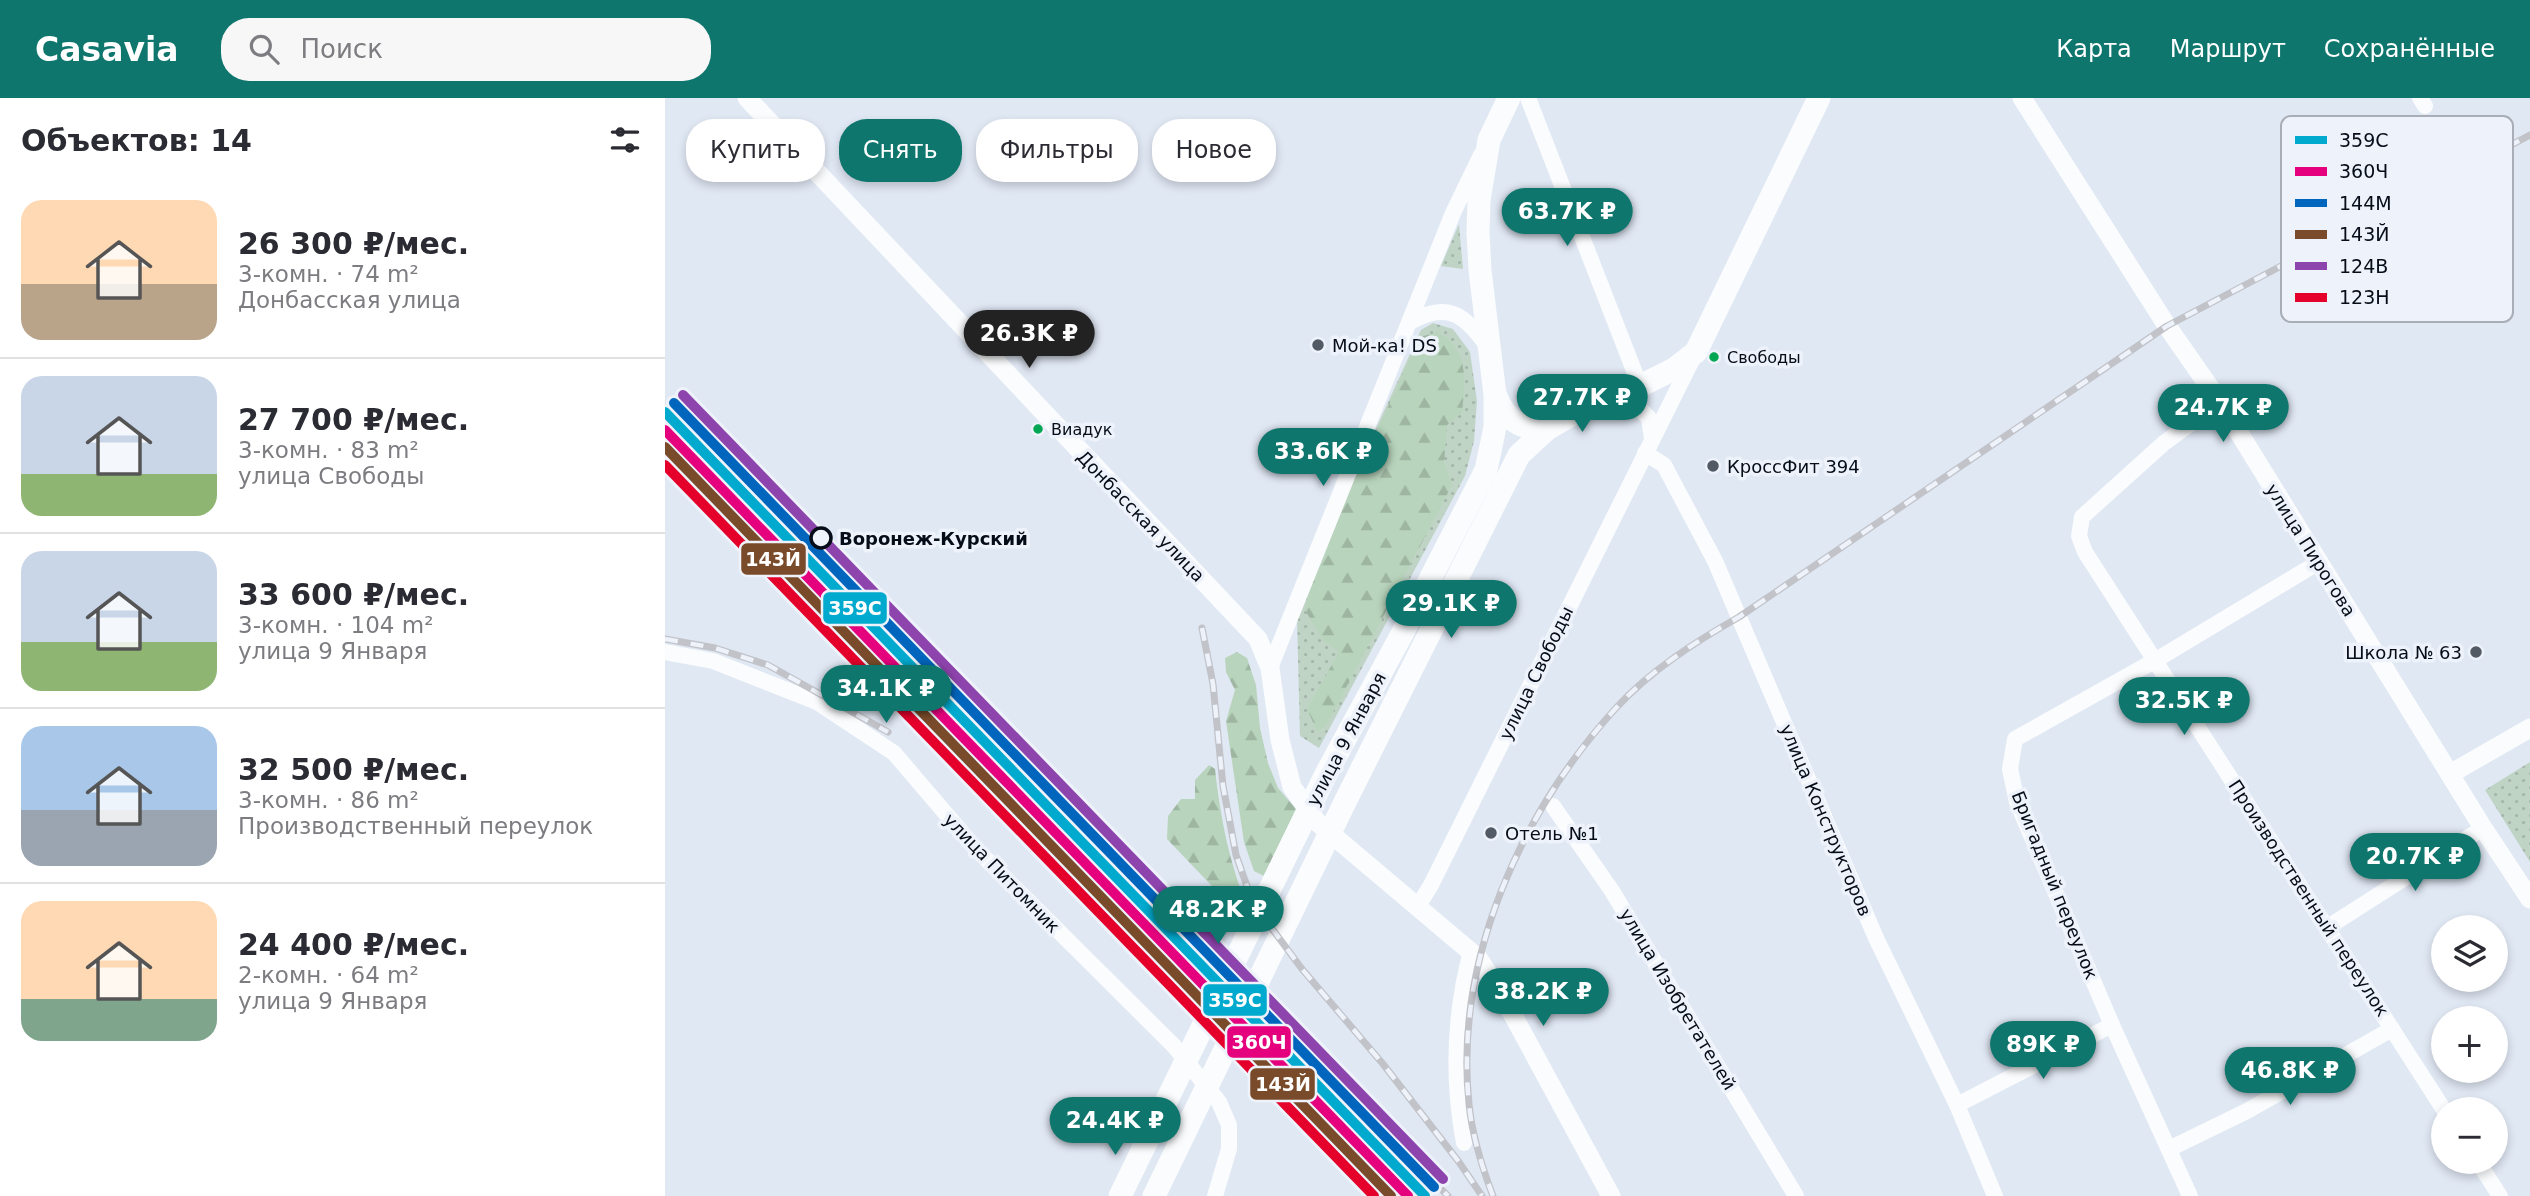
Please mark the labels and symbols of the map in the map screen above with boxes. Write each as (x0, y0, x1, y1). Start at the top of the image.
legend (2281, 116, 2513, 322)
text: 359С (2339, 129, 2389, 151)
text: 360Ч (2339, 160, 2388, 182)
pin: 63.7K ₽ (1502, 188, 1632, 248)
text: 144М (2339, 192, 2392, 214)
text: 143Й (2339, 223, 2389, 245)
text: 124В (2339, 255, 2388, 277)
text: 123Н (2339, 286, 2390, 308)
pin: 26.3K ₽ (964, 310, 1094, 370)
place label: Мой-ка! DS (1332, 335, 1437, 356)
marker: Мой-ка! DS (1310, 337, 1326, 353)
place label: Свободы (1727, 348, 1801, 367)
marker: Свободы (1707, 350, 1721, 364)
pin: 27.7K ₽ (1517, 374, 1647, 434)
pin: 24.7K ₽ (2158, 384, 2288, 444)
place label: Виадук (1051, 420, 1113, 439)
marker: Виадук (1031, 422, 1045, 436)
pin: 33.6K ₽ (1258, 428, 1388, 488)
street label: Донбасская улица (1073, 446, 1209, 586)
place label: КроссФит 394 (1727, 456, 1860, 477)
marker: КроссФит 394 (1705, 458, 1721, 474)
street label: улица Пирогова (2262, 480, 2360, 620)
marker: Воронеж-Курский (810, 527, 832, 549)
place label: Воронеж-Курский (839, 528, 1028, 549)
line badge: 143Й (740, 542, 807, 576)
text: 143Й (745, 548, 801, 570)
pin: 29.1K ₽ (1386, 580, 1516, 640)
line badge: 359С (822, 591, 888, 625)
text: 359С (828, 597, 882, 619)
street label: улица Свободы (1495, 603, 1577, 743)
place label: Школа № 63 (2345, 642, 2462, 663)
marker: Школа № 63 (2468, 644, 2484, 660)
pin: 34.1K ₽ (821, 666, 951, 725)
street label: улица 9 Января (1302, 669, 1390, 809)
pin: 32.5K ₽ (2119, 678, 2249, 737)
street label: улица Конструкторов (1776, 721, 1876, 919)
street label: Производственный переулок (2225, 776, 2394, 1020)
street label: Бригадный переулок (2008, 788, 2102, 982)
street label: улица Питомник (940, 809, 1064, 937)
place label: Отель №1 (1505, 823, 1599, 844)
marker: Отель №1 (1483, 825, 1499, 841)
pin: 20.7K ₽ (2350, 834, 2480, 893)
pin: 48.2K ₽ (1153, 886, 1283, 946)
street label: улица Изобретателей (1615, 905, 1741, 1093)
pin: 38.2K ₽ (1478, 968, 1608, 1028)
line badge: 359С (1202, 983, 1268, 1017)
text: 359С (1208, 989, 1262, 1011)
pin: 89K ₽ (1994, 1021, 2092, 1081)
line badge: 360Ч (1226, 1025, 1292, 1059)
text: 360Ч (1231, 1031, 1287, 1053)
pin: 46.8K ₽ (2225, 1048, 2355, 1107)
line badge: 143Й (1249, 1067, 1316, 1101)
text: 143Й (1255, 1073, 1311, 1095)
pin: 24.4K ₽ (1050, 1098, 1180, 1157)

